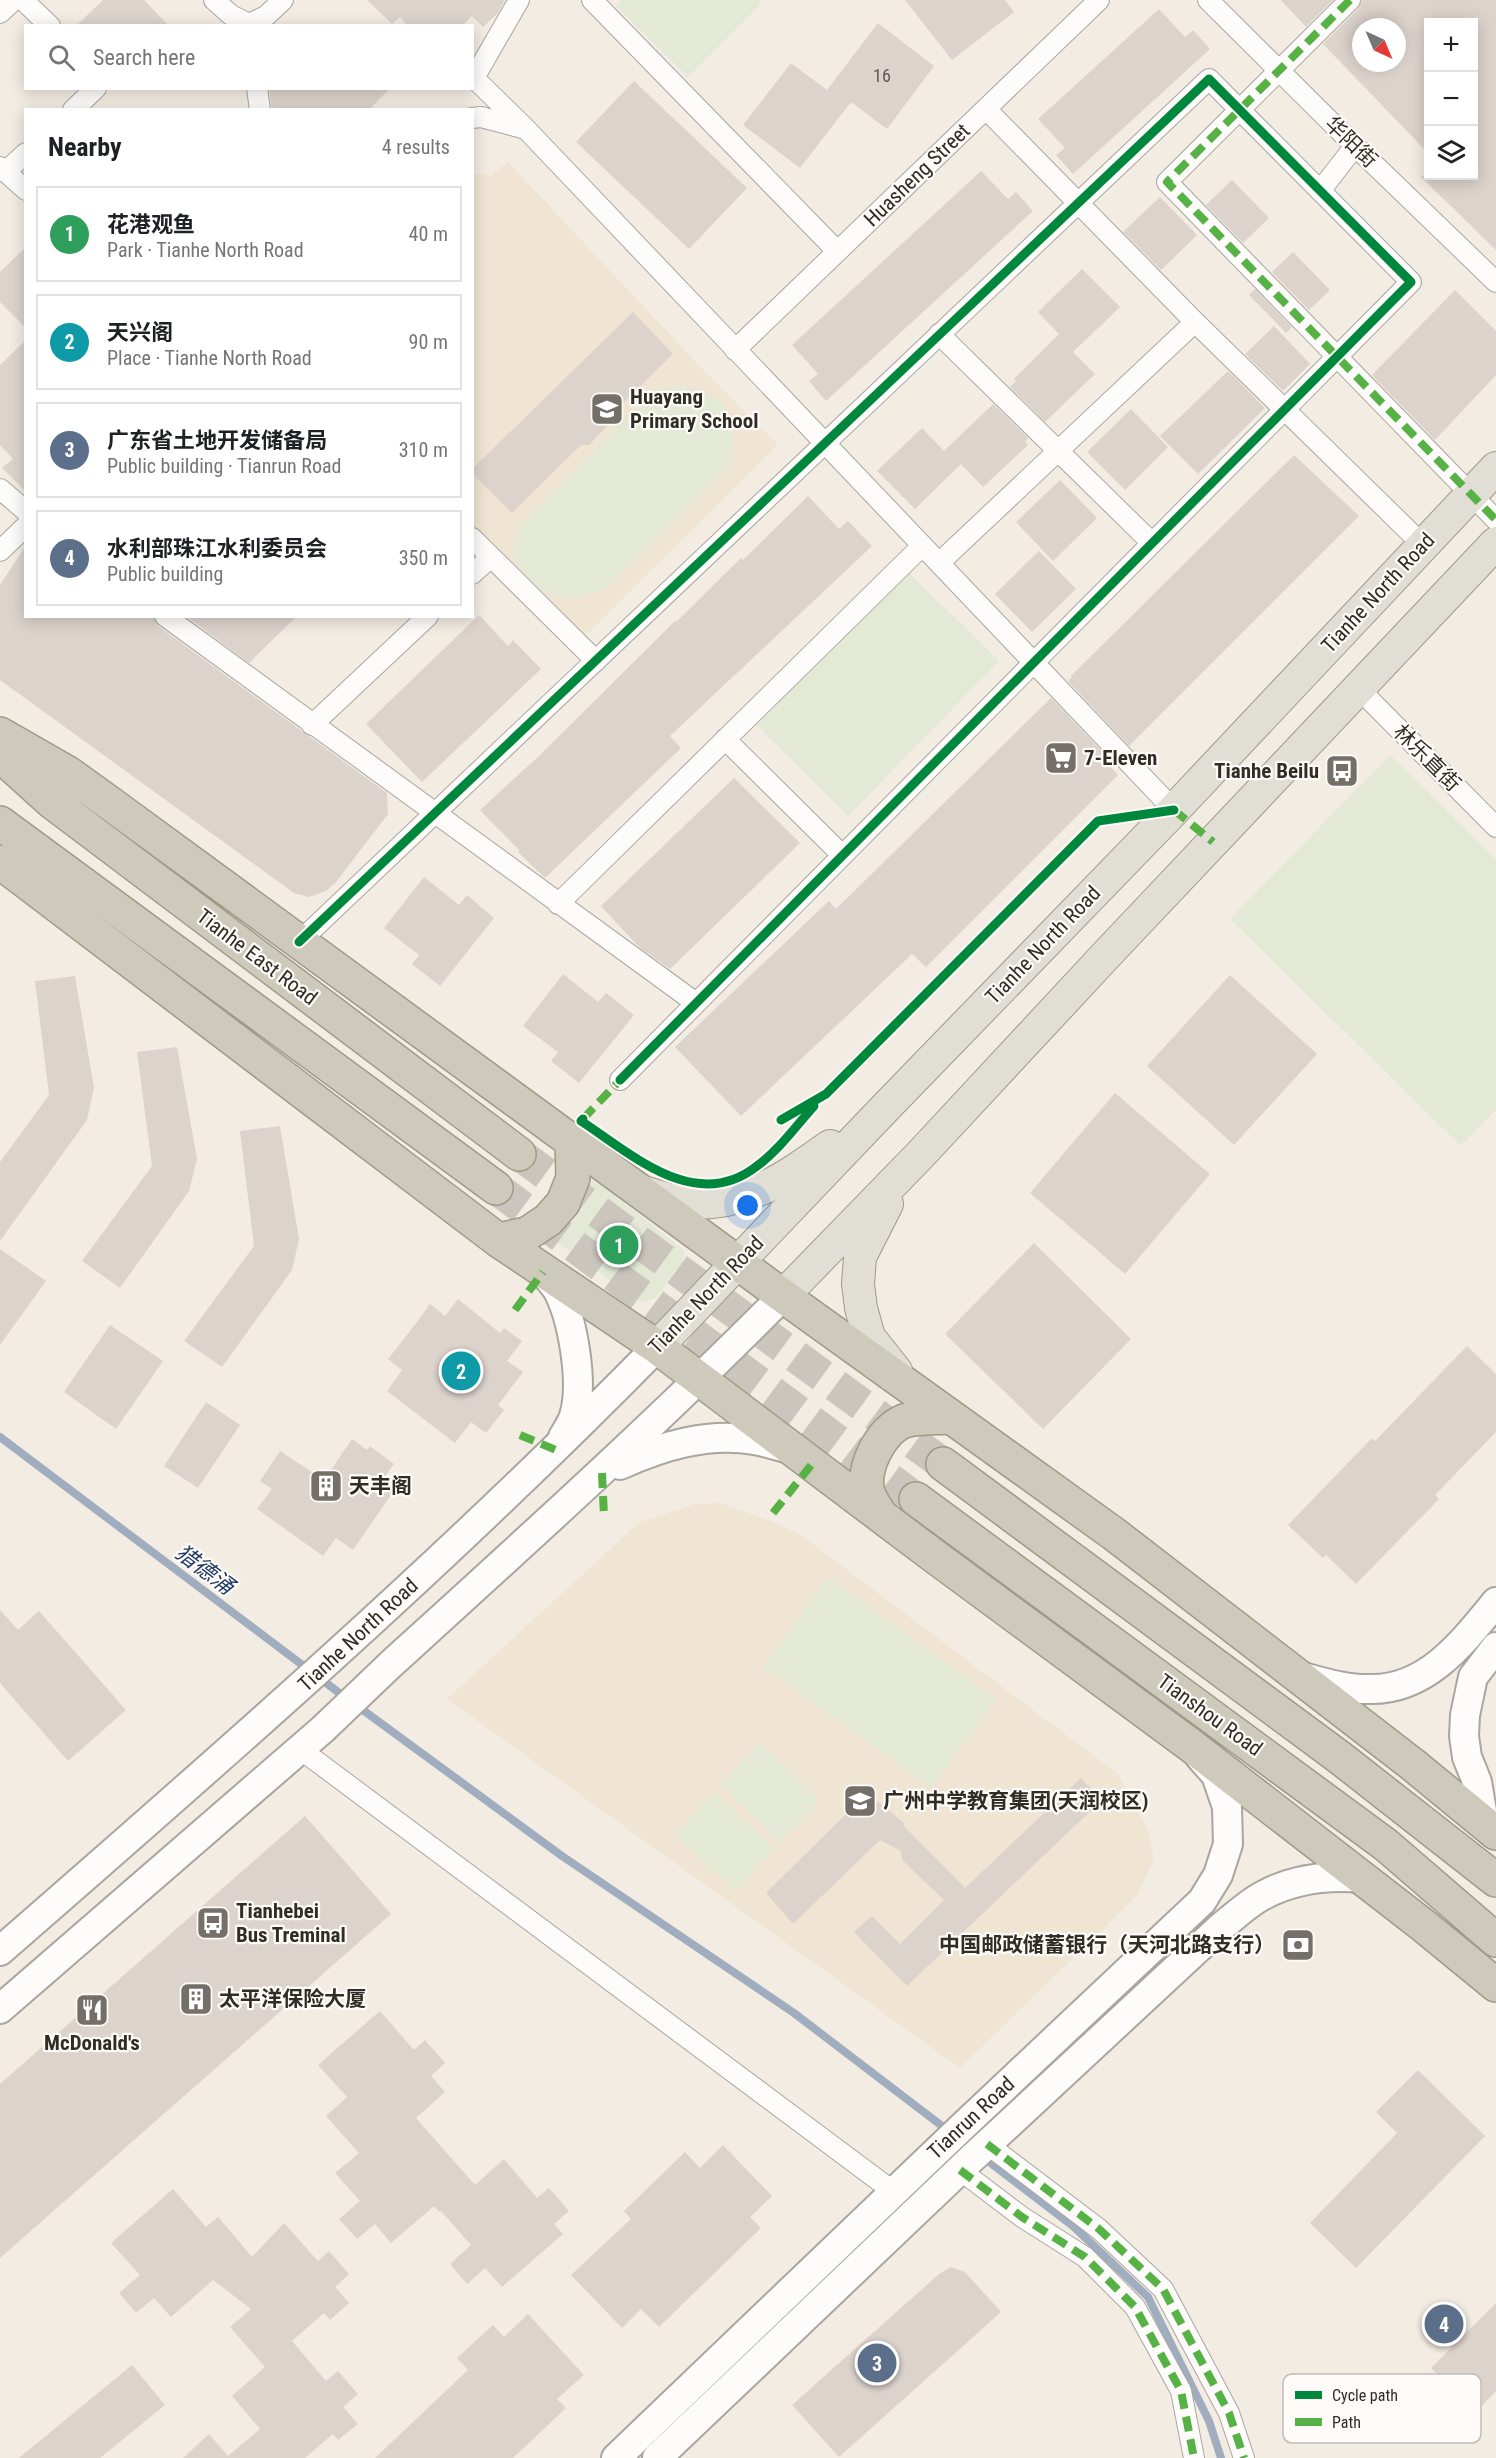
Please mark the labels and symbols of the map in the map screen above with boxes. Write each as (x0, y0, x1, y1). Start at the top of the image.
north arrow (1352, 18, 1406, 72)
house number: 16 (873, 65, 891, 86)
street label: 华阳街 (1320, 111, 1382, 173)
street label: Huasheng Street (859, 119, 975, 231)
place label: Huayang Primary School (630, 385, 759, 433)
school or university icon: Huayang Primary School (589, 391, 625, 427)
street label: Tianhe North Road (1317, 528, 1439, 658)
street label: 林乐直街 (1389, 720, 1465, 796)
supermarket icon: 7-Eleven (1043, 740, 1079, 776)
place label: 7-Eleven (1084, 746, 1157, 770)
bus stop icon: Tianhe Beilu (1324, 753, 1360, 789)
place label: Tianhe Beilu (1214, 759, 1319, 783)
street label: Tianhe North Road (981, 881, 1105, 1009)
street label: Tianhe East Road (192, 904, 322, 1010)
your location (733, 1191, 762, 1220)
pin: 1 (600, 1222, 638, 1268)
street label: Tianhe North Road (644, 1231, 768, 1359)
pin: 2 (442, 1348, 480, 1394)
building icon: 天丰阁 (308, 1468, 344, 1504)
place label: 天丰阁 (349, 1474, 412, 1498)
water label: 猎德涌 (171, 1540, 241, 1601)
street label: Tianhe North Road (293, 1574, 423, 1696)
street label: Tianshou Road (1153, 1669, 1267, 1761)
school or university icon: 广州中学教育集团(天润校区) (842, 1783, 878, 1819)
place label: 广州中学教育集团(天润校区) (883, 1789, 1149, 1813)
place label: Tianhebei Bus Treminal (236, 1899, 346, 1947)
bus stop icon: Tianhebei Bus Treminal (195, 1905, 231, 1941)
bank icon: 中国邮政储蓄银行（天河北路支行） (1280, 1927, 1316, 1963)
place label: 中国邮政储蓄银行（天河北路支行） (939, 1933, 1275, 1957)
building icon: 太平洋保险大厦 (178, 1981, 214, 2017)
place label: 太平洋保险大厦 (219, 1987, 366, 2011)
restaurant icon: McDonald's (74, 1992, 110, 2028)
place label: McDonald's (44, 2031, 140, 2055)
street label: Tianrun Road (923, 2072, 1019, 2164)
pin: 4 (1424, 2302, 1464, 2346)
pin: 3 (858, 2340, 896, 2386)
legend (1283, 2374, 1481, 2443)
text: Cycle path (1332, 2386, 1398, 2405)
text: Path (1332, 2413, 1361, 2432)

